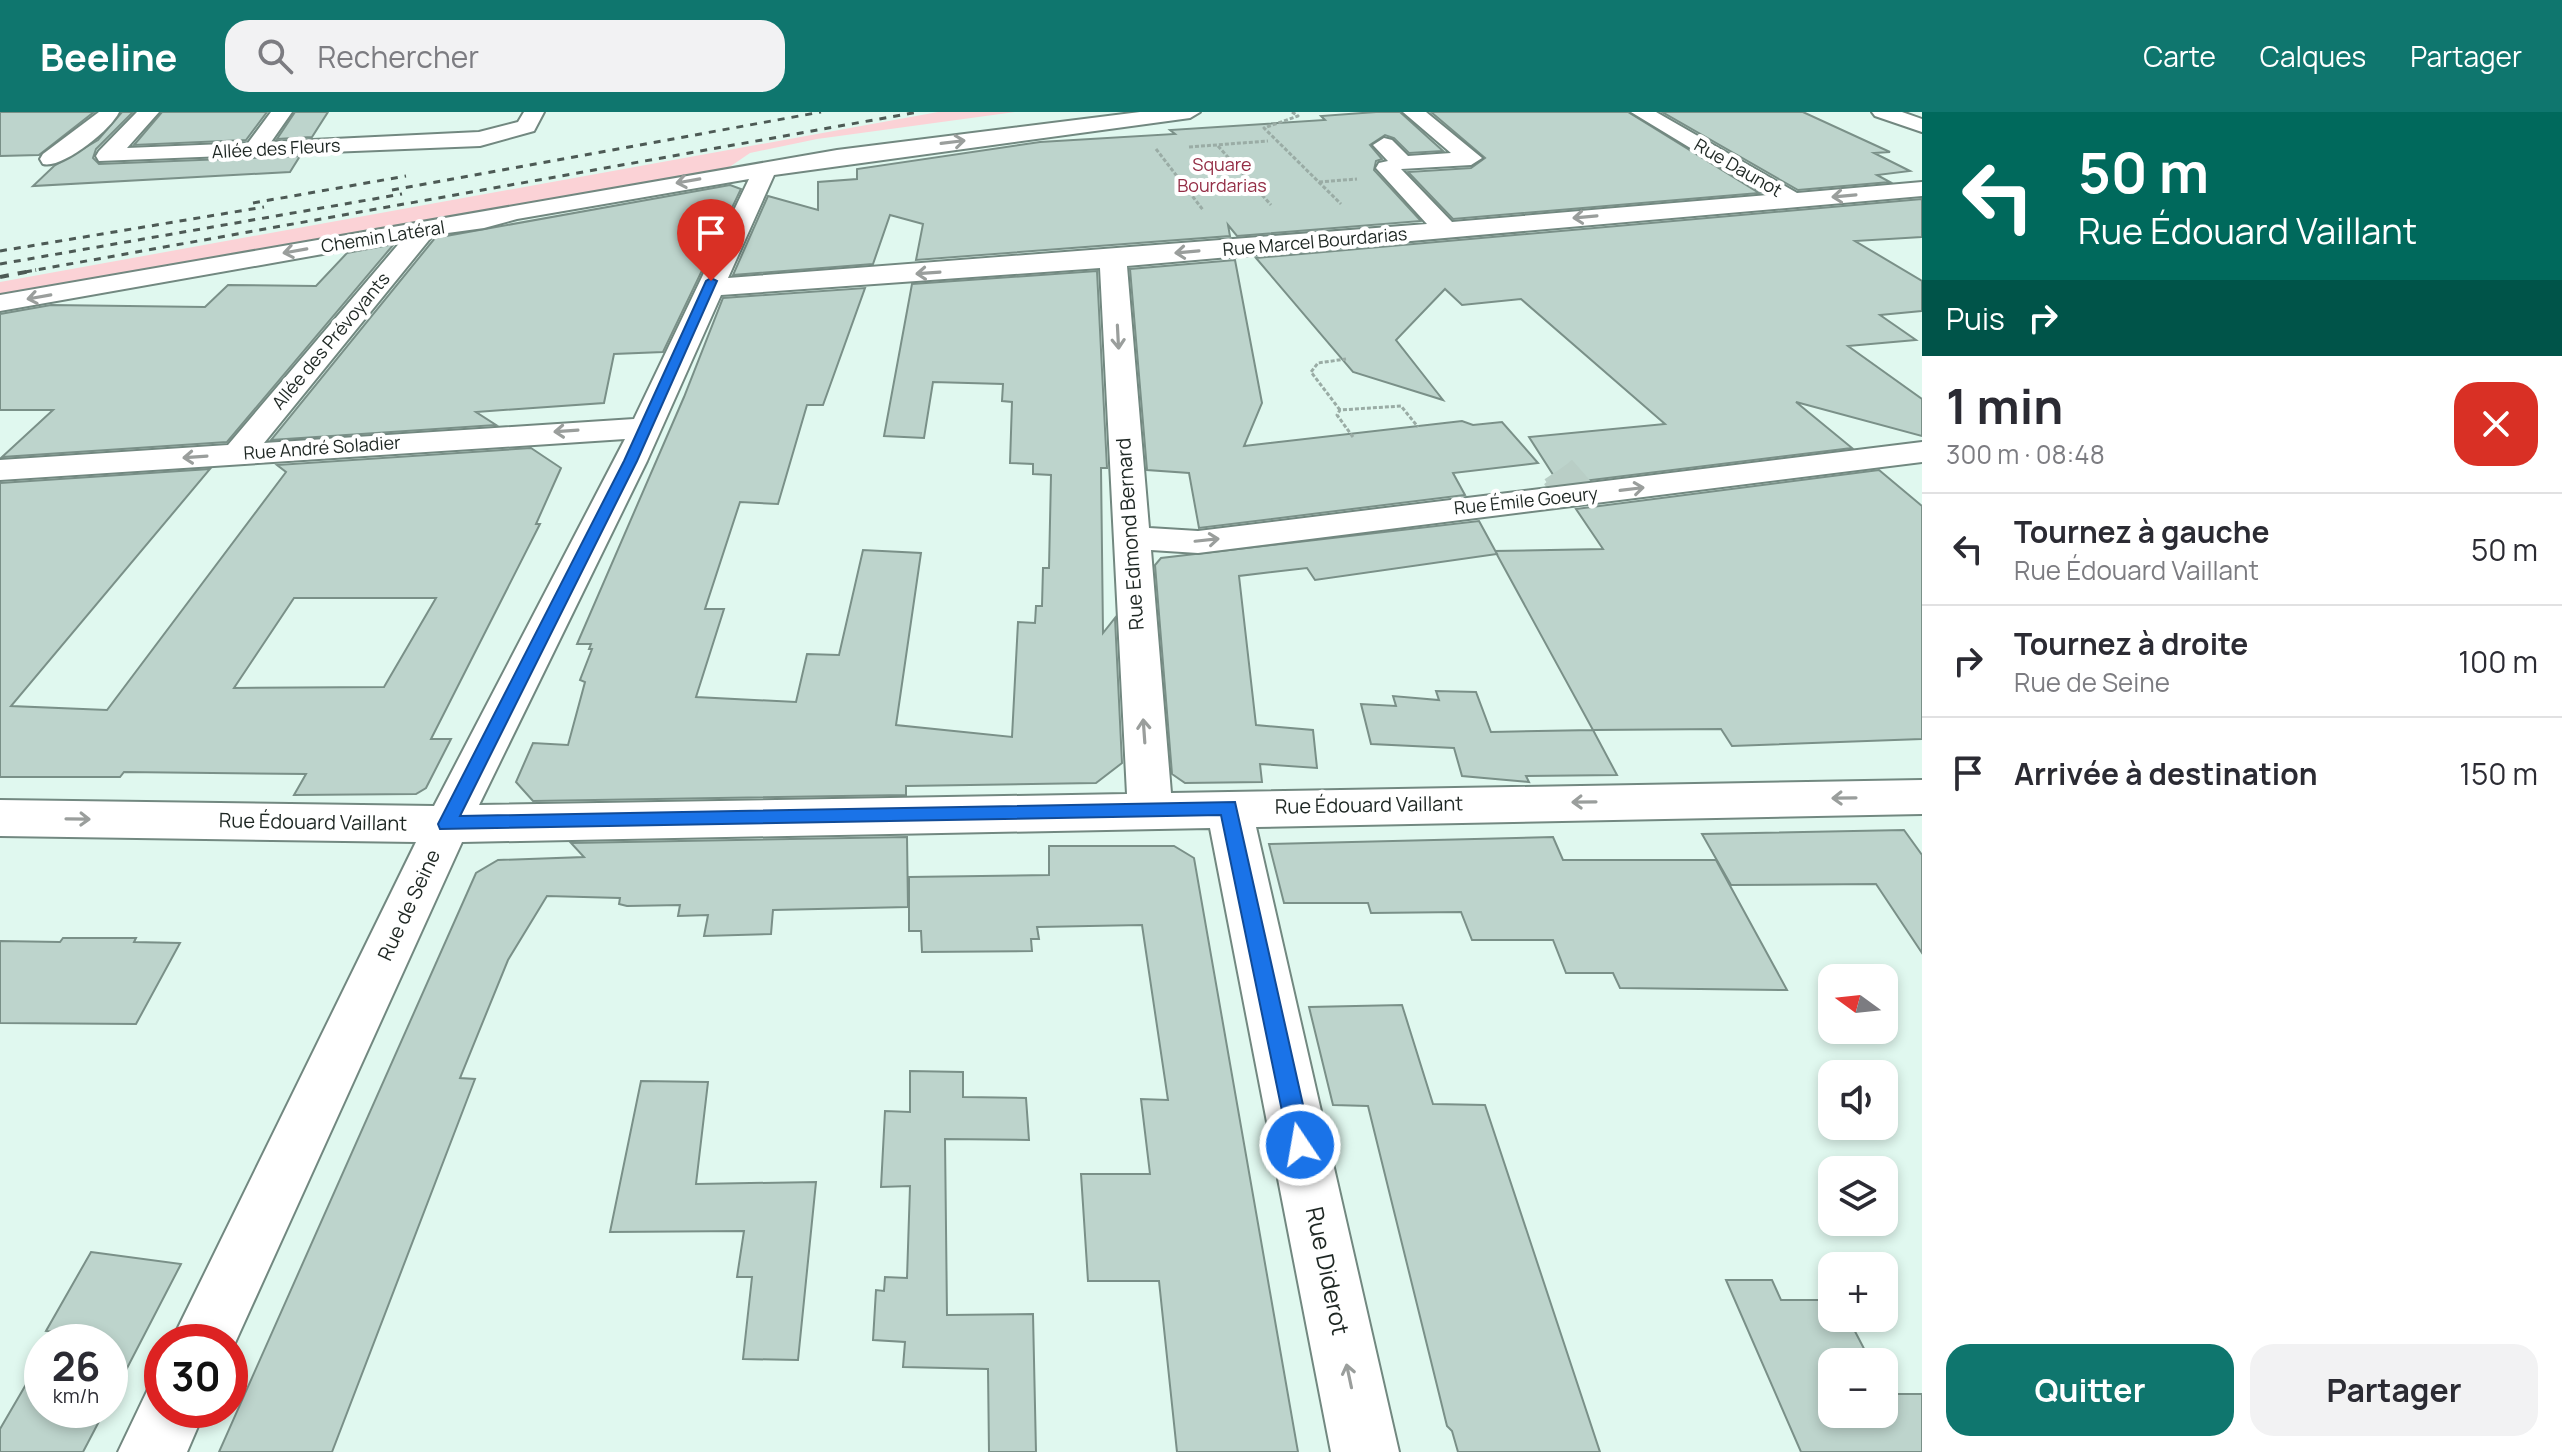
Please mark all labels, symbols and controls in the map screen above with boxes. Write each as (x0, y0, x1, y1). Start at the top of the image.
search box (225, 20, 785, 92)
text: Beeline (40, 30, 177, 82)
icon: search (253, 34, 297, 78)
text: Rechercher (317, 36, 479, 77)
text: Carte (2143, 37, 2216, 75)
text: Calques (2260, 37, 2366, 75)
text: Partager (2410, 37, 2522, 75)
street label: Rue Daunot (1690, 132, 1787, 202)
street label: Allée des Fleurs (211, 133, 341, 163)
text: 50 m (2078, 133, 2209, 210)
one-way arrow (939, 135, 966, 150)
icon: left (1946, 144, 2050, 248)
park label: Square Bourdarias (1177, 152, 1267, 197)
one-way arrow (676, 174, 701, 189)
one-way arrow (1831, 189, 1858, 204)
pin (677, 199, 745, 281)
text: Rue Édouard Vaillant (2078, 206, 2417, 255)
one-way arrow (1572, 209, 1599, 224)
icon: arrive (689, 211, 733, 255)
street label: Chemin Latéral (319, 214, 446, 258)
street label: Rue Marcel Bourdarias (1222, 221, 1408, 261)
one-way arrow (282, 245, 308, 260)
one-way arrow (1174, 245, 1201, 260)
one-way arrow (915, 266, 942, 281)
street label: Allée des Prévoyants (266, 267, 395, 414)
one-way arrow (26, 290, 52, 305)
icon: right (2021, 296, 2065, 340)
text: Puis (1946, 298, 2005, 339)
one-way arrow (1111, 323, 1126, 350)
text: 1 min (1946, 373, 2063, 438)
button: close (2454, 382, 2538, 466)
one-way arrow (553, 424, 580, 439)
street label: Rue André Soladier (243, 430, 402, 464)
text: 300 m · 08:48 (1946, 436, 2105, 472)
street label: Rue Edmond Bernard (1109, 437, 1150, 631)
one-way arrow (182, 450, 209, 465)
street label: Rue Émile Goeury (1453, 480, 1600, 519)
one-way arrow (1618, 481, 1645, 496)
text: Tournez à gauche (2014, 511, 2270, 552)
icon: left (1946, 527, 1990, 571)
text: 50 m (2471, 529, 2538, 570)
one-way arrow (1193, 533, 1220, 548)
text: Rue Édouard Vaillant (2014, 552, 2259, 588)
text: Tournez à droite (2014, 623, 2248, 664)
icon: right (1946, 639, 1990, 683)
text: 100 m (2458, 641, 2538, 682)
text: Rue de Seine (2014, 664, 2170, 700)
one-way arrow (1136, 718, 1151, 745)
icon: arrive (1946, 751, 1990, 795)
text: Arrivée à destination (2014, 753, 2317, 794)
text: 150 m (2459, 753, 2538, 794)
street label: Rue Édouard Vaillant (1275, 789, 1463, 820)
one-way arrow (1831, 791, 1858, 806)
one-way arrow (1571, 794, 1598, 810)
street label: Rue Édouard Vaillant (219, 806, 407, 837)
one-way arrow (64, 811, 91, 827)
street label: Rue de Seine (371, 845, 446, 965)
north arrow (1818, 964, 1898, 1044)
map controls (1818, 964, 1898, 1428)
button: sound (1818, 1060, 1898, 1140)
position arrow (1258, 1103, 1342, 1187)
button: layers (1818, 1156, 1898, 1236)
street label: Rue Diderot (1299, 1203, 1358, 1338)
button: + (1818, 1252, 1898, 1332)
speed limit sign: 30 (144, 1324, 248, 1428)
text: 26 (52, 1338, 100, 1393)
button: Quitter (1946, 1344, 2234, 1436)
button: Partager (2250, 1344, 2538, 1436)
button: − (1818, 1348, 1898, 1428)
one-way arrow (1341, 1363, 1356, 1389)
text: km/h (53, 1382, 99, 1409)

